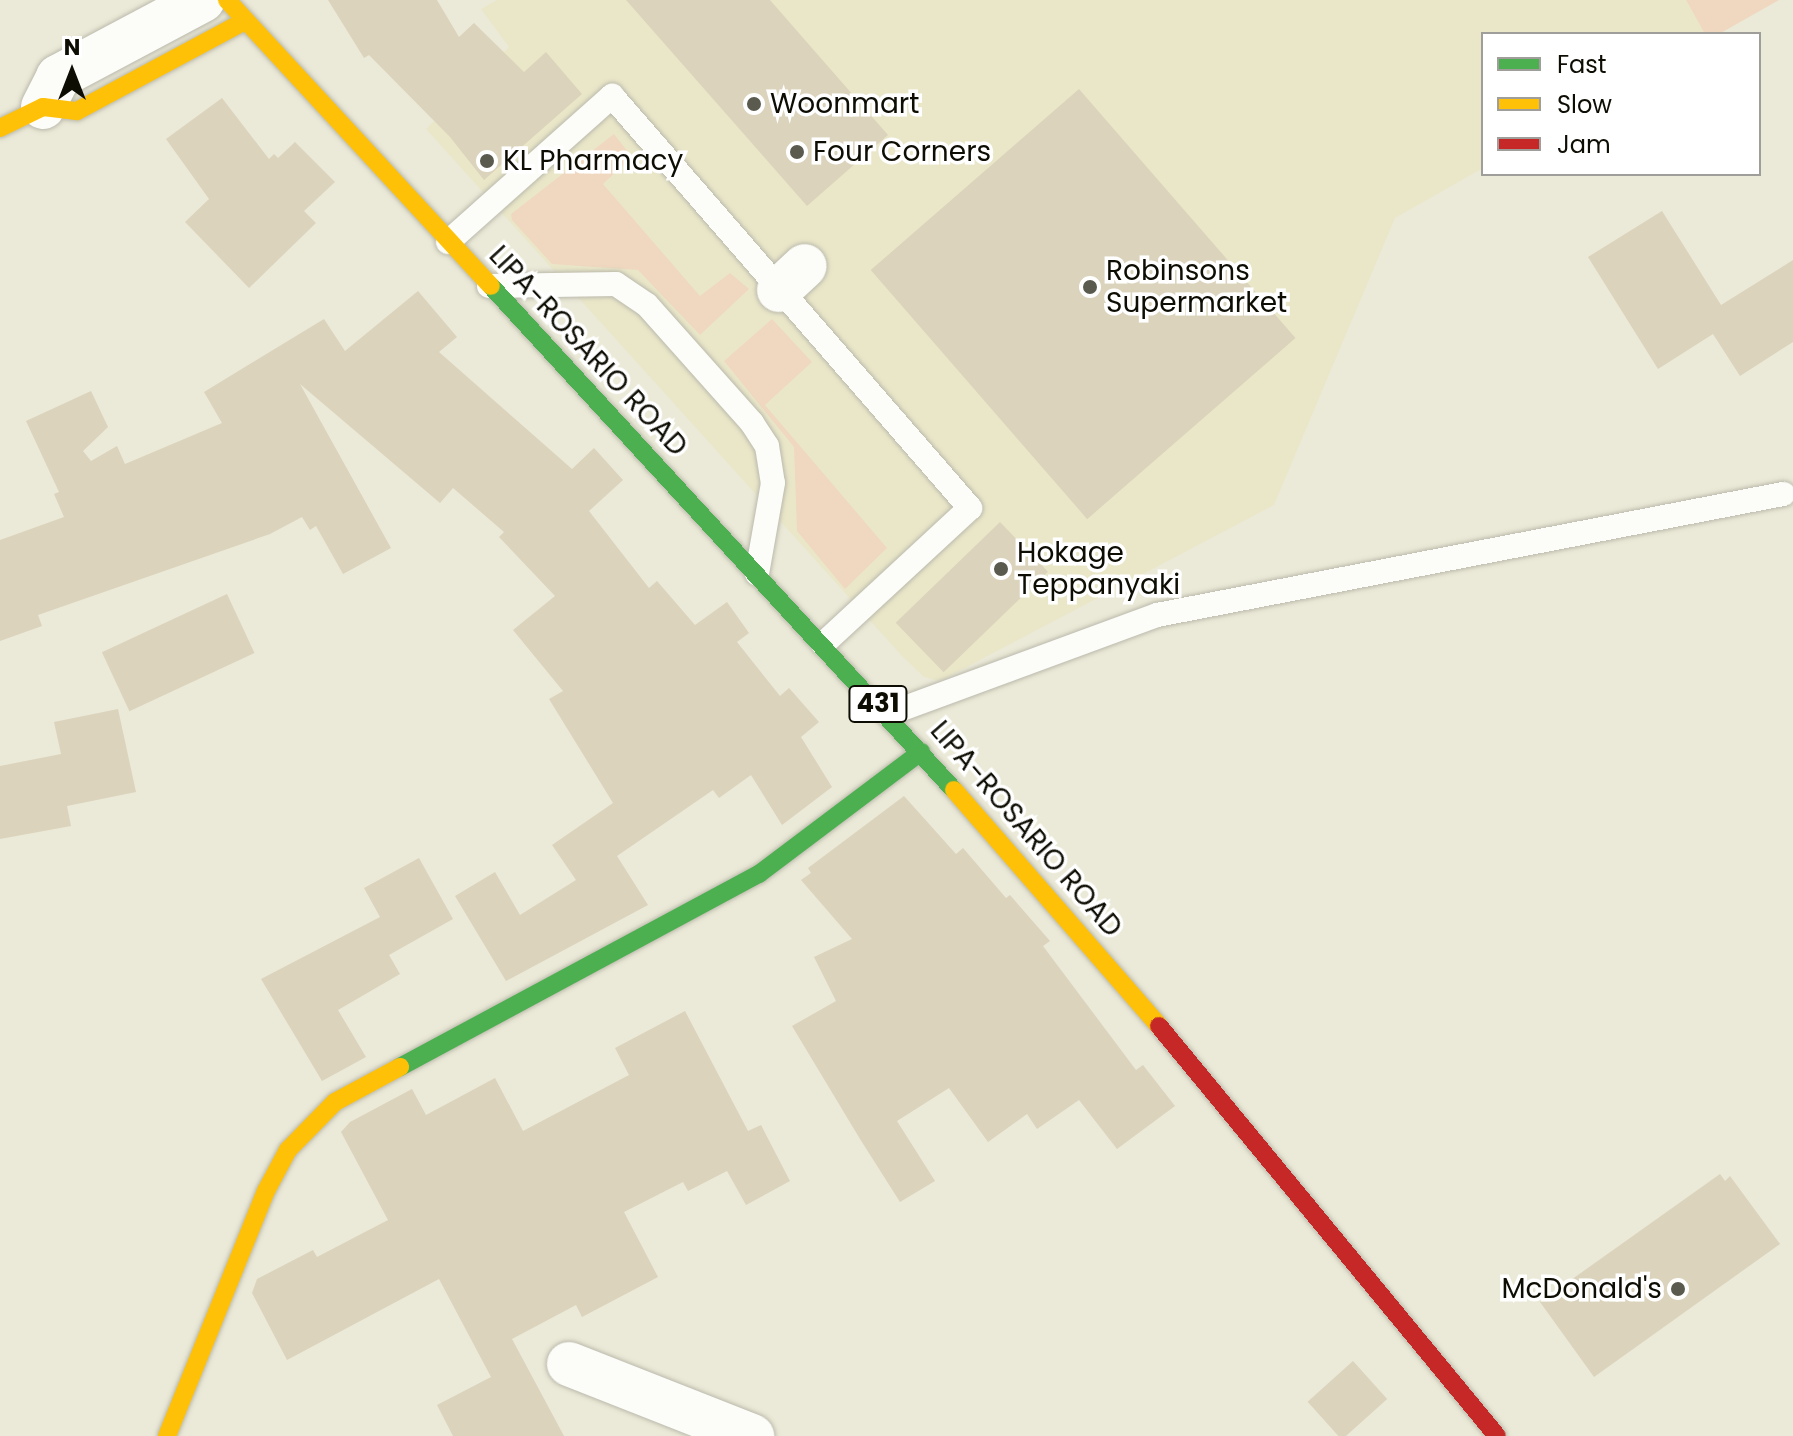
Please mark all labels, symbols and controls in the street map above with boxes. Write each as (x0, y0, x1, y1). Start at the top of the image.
north arrow (32, 32, 112, 112)
text: N (64, 32, 80, 63)
legend (1481, 32, 1761, 176)
text: Fast (1557, 48, 1607, 81)
place label: Woonmart (770, 87, 919, 121)
text: Slow (1557, 88, 1612, 121)
marker: Woonmart (745, 95, 763, 113)
text: Jam (1557, 128, 1611, 161)
place label: Four Corners (813, 135, 991, 169)
marker: Four Corners (788, 143, 806, 161)
place label: KL Pharmacy (503, 144, 683, 178)
marker: KL Pharmacy (478, 152, 496, 170)
street label: LIPA-ROSARIO ROAD (482, 239, 694, 463)
place label: Robinsons Supermarket (1106, 254, 1287, 320)
marker: Robinsons Supermarket (1081, 278, 1099, 296)
place label: Hokage Teppanyaki (1017, 536, 1180, 602)
marker: Hokage Teppanyaki (992, 560, 1010, 578)
road number: 431 (848, 682, 908, 726)
street label: LIPA-ROSARIO ROAD (923, 714, 1129, 944)
place label: McDonald's (1501, 1272, 1662, 1306)
marker: McDonald's (1669, 1280, 1687, 1298)

